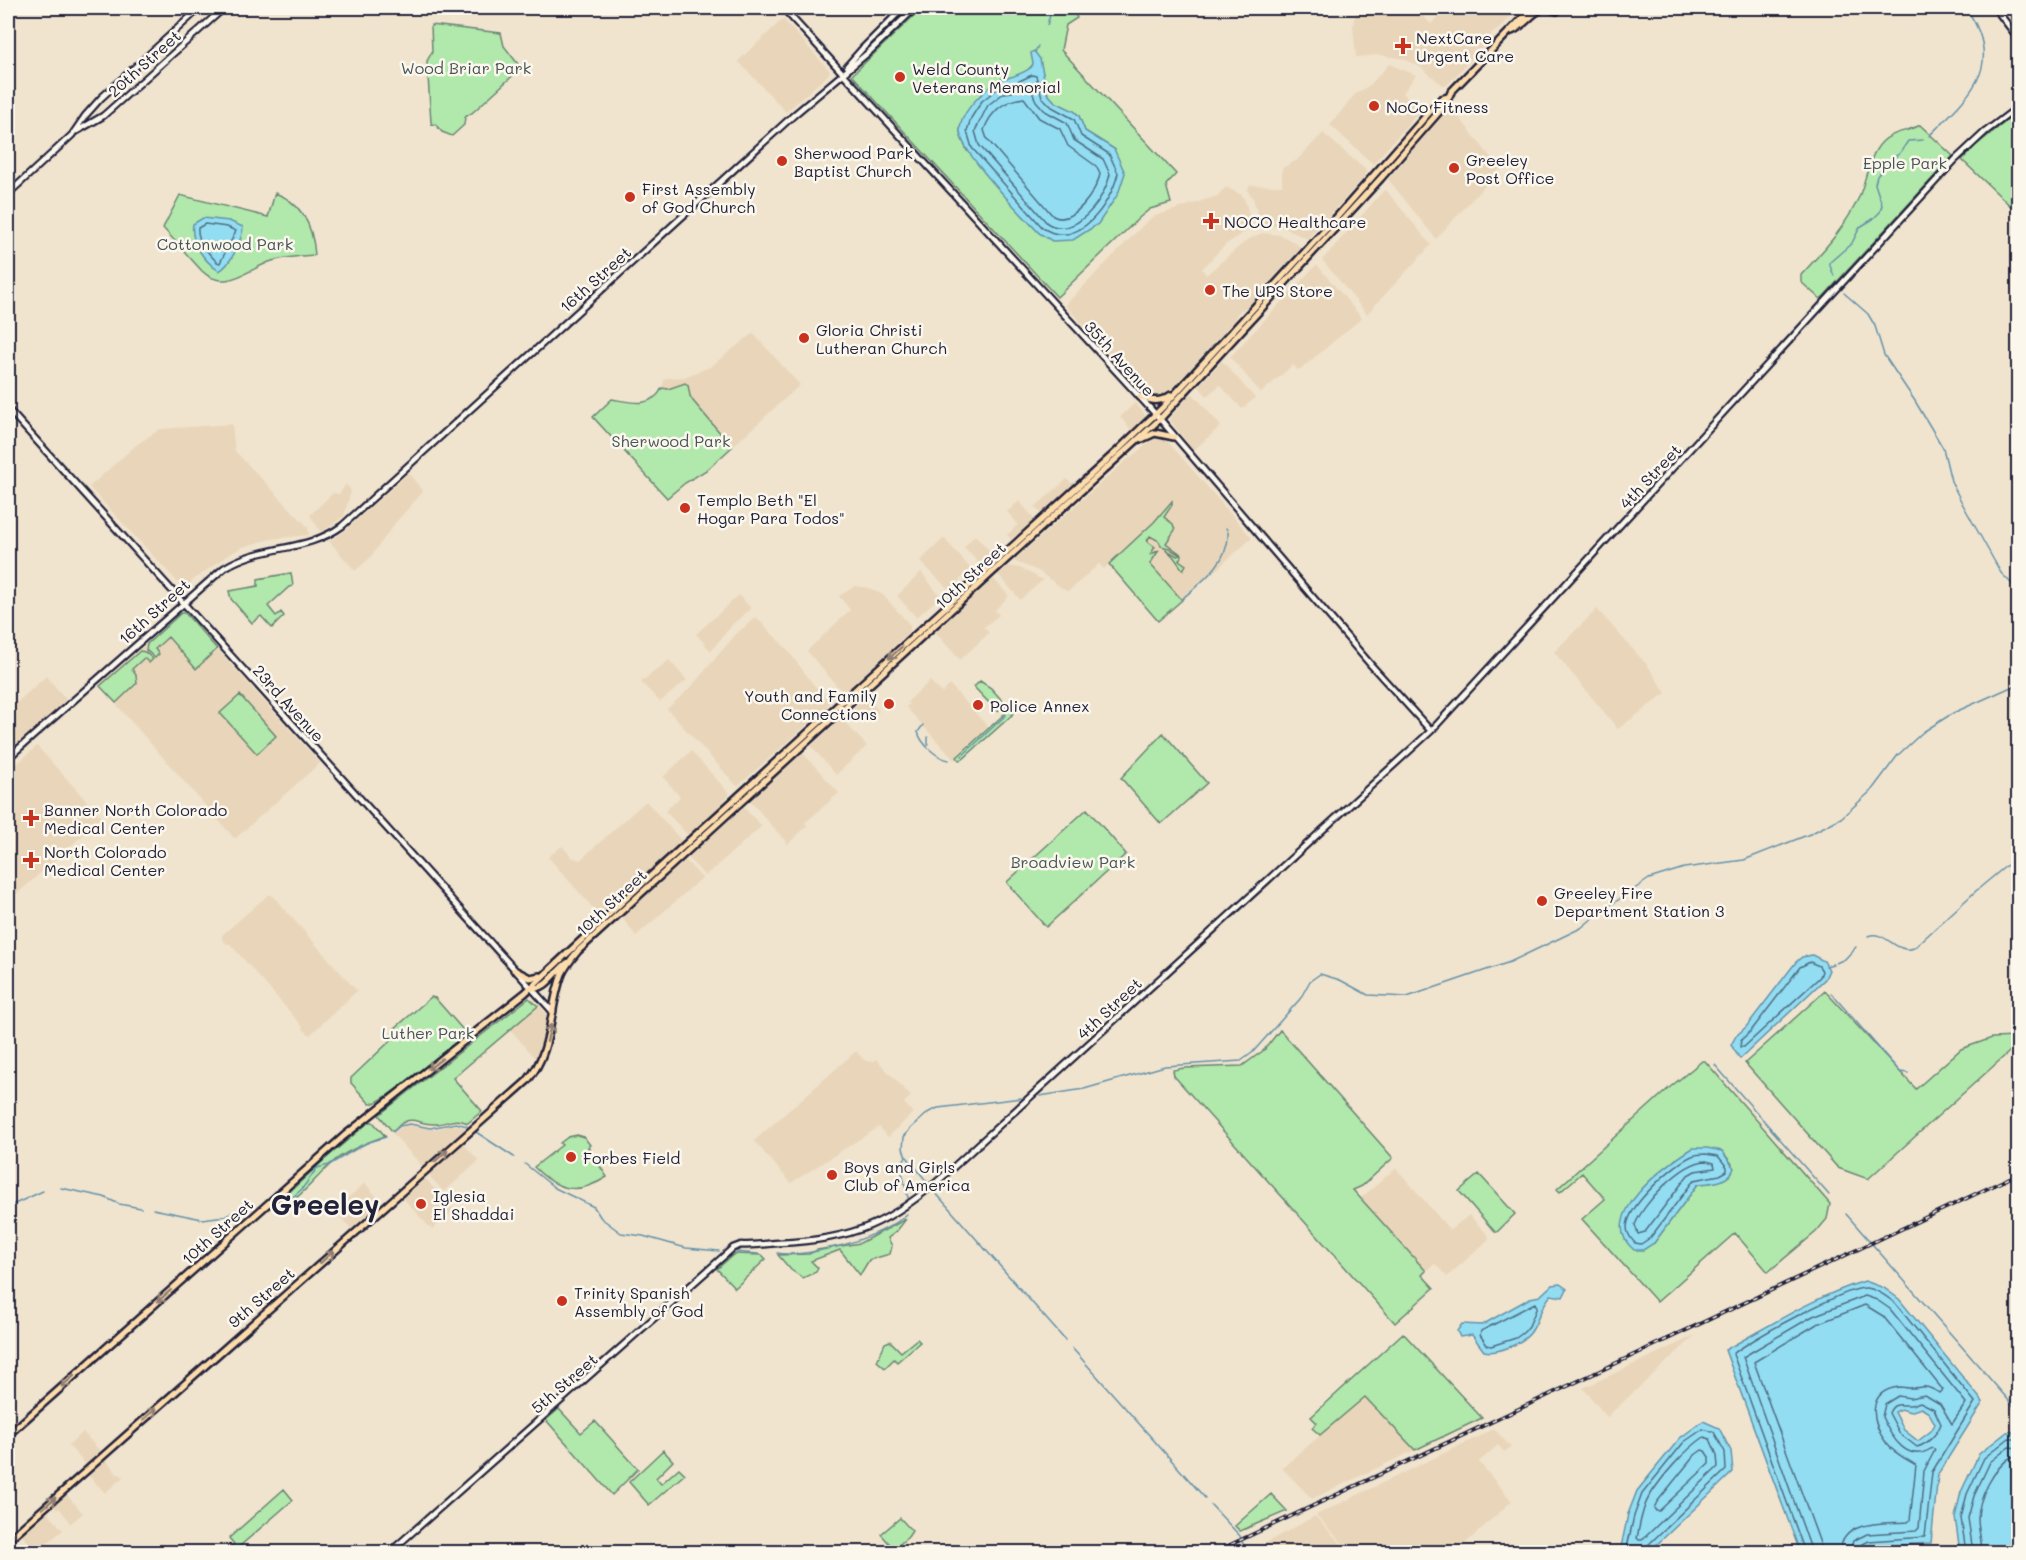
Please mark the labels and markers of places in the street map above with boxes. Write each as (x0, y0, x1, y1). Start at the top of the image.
place label: NextCare Urgent Care (1416, 27, 1514, 66)
marker: NextCare Urgent Care (1394, 37, 1412, 55)
place label: Weld County Veterans Memorial (912, 58, 1061, 97)
marker: Weld County Veterans Memorial (893, 70, 907, 84)
place label: NoCo Fitness (1386, 96, 1489, 117)
marker: NoCo Fitness (1367, 99, 1381, 113)
place label: Sherwood Park Baptist Church (794, 142, 913, 181)
place label: Greeley Post Office (1466, 149, 1555, 188)
marker: Sherwood Park Baptist Church (775, 154, 789, 168)
marker: Greeley Post Office (1447, 161, 1461, 175)
place label: First Assembly of God Church (642, 178, 756, 217)
marker: First Assembly of God Church (623, 190, 637, 204)
place label: NOCO Healthcare (1224, 211, 1366, 232)
marker: NOCO Healthcare (1202, 212, 1220, 230)
place label: The UPS Store (1222, 280, 1333, 301)
marker: The UPS Store (1203, 283, 1217, 297)
place label: Gloria Christi Lutheran Church (816, 319, 947, 358)
marker: Gloria Christi Lutheran Church (797, 331, 811, 345)
place label: Templo Beth "El Hogar Para Todos" (697, 489, 845, 528)
marker: Templo Beth "El Hogar Para Todos" (678, 501, 692, 515)
place label: Youth and Family Connections (744, 685, 877, 724)
place label: Police Annex (990, 695, 1089, 716)
marker: Youth and Family Connections (882, 697, 896, 711)
marker: Police Annex (971, 698, 985, 712)
place label: Banner North Colorado Medical Center (44, 799, 227, 838)
marker: Banner North Colorado Medical Center (22, 809, 40, 827)
place label: North Colorado Medical Center (44, 841, 167, 880)
marker: North Colorado Medical Center (22, 851, 40, 869)
place label: Greeley Fire Department Station 3 (1554, 882, 1724, 921)
marker: Greeley Fire Department Station 3 (1535, 894, 1549, 908)
place label: Forbes Field (583, 1147, 680, 1168)
marker: Forbes Field (564, 1150, 578, 1164)
place label: Boys and Girls Club of America (844, 1156, 970, 1195)
marker: Boys and Girls Club of America (825, 1168, 839, 1182)
place label: Iglesia El Shaddai (433, 1185, 514, 1224)
marker: Iglesia El Shaddai (414, 1197, 428, 1211)
place label: Trinity Spanish Assembly of God (574, 1282, 703, 1321)
marker: Trinity Spanish Assembly of God (555, 1294, 569, 1308)

